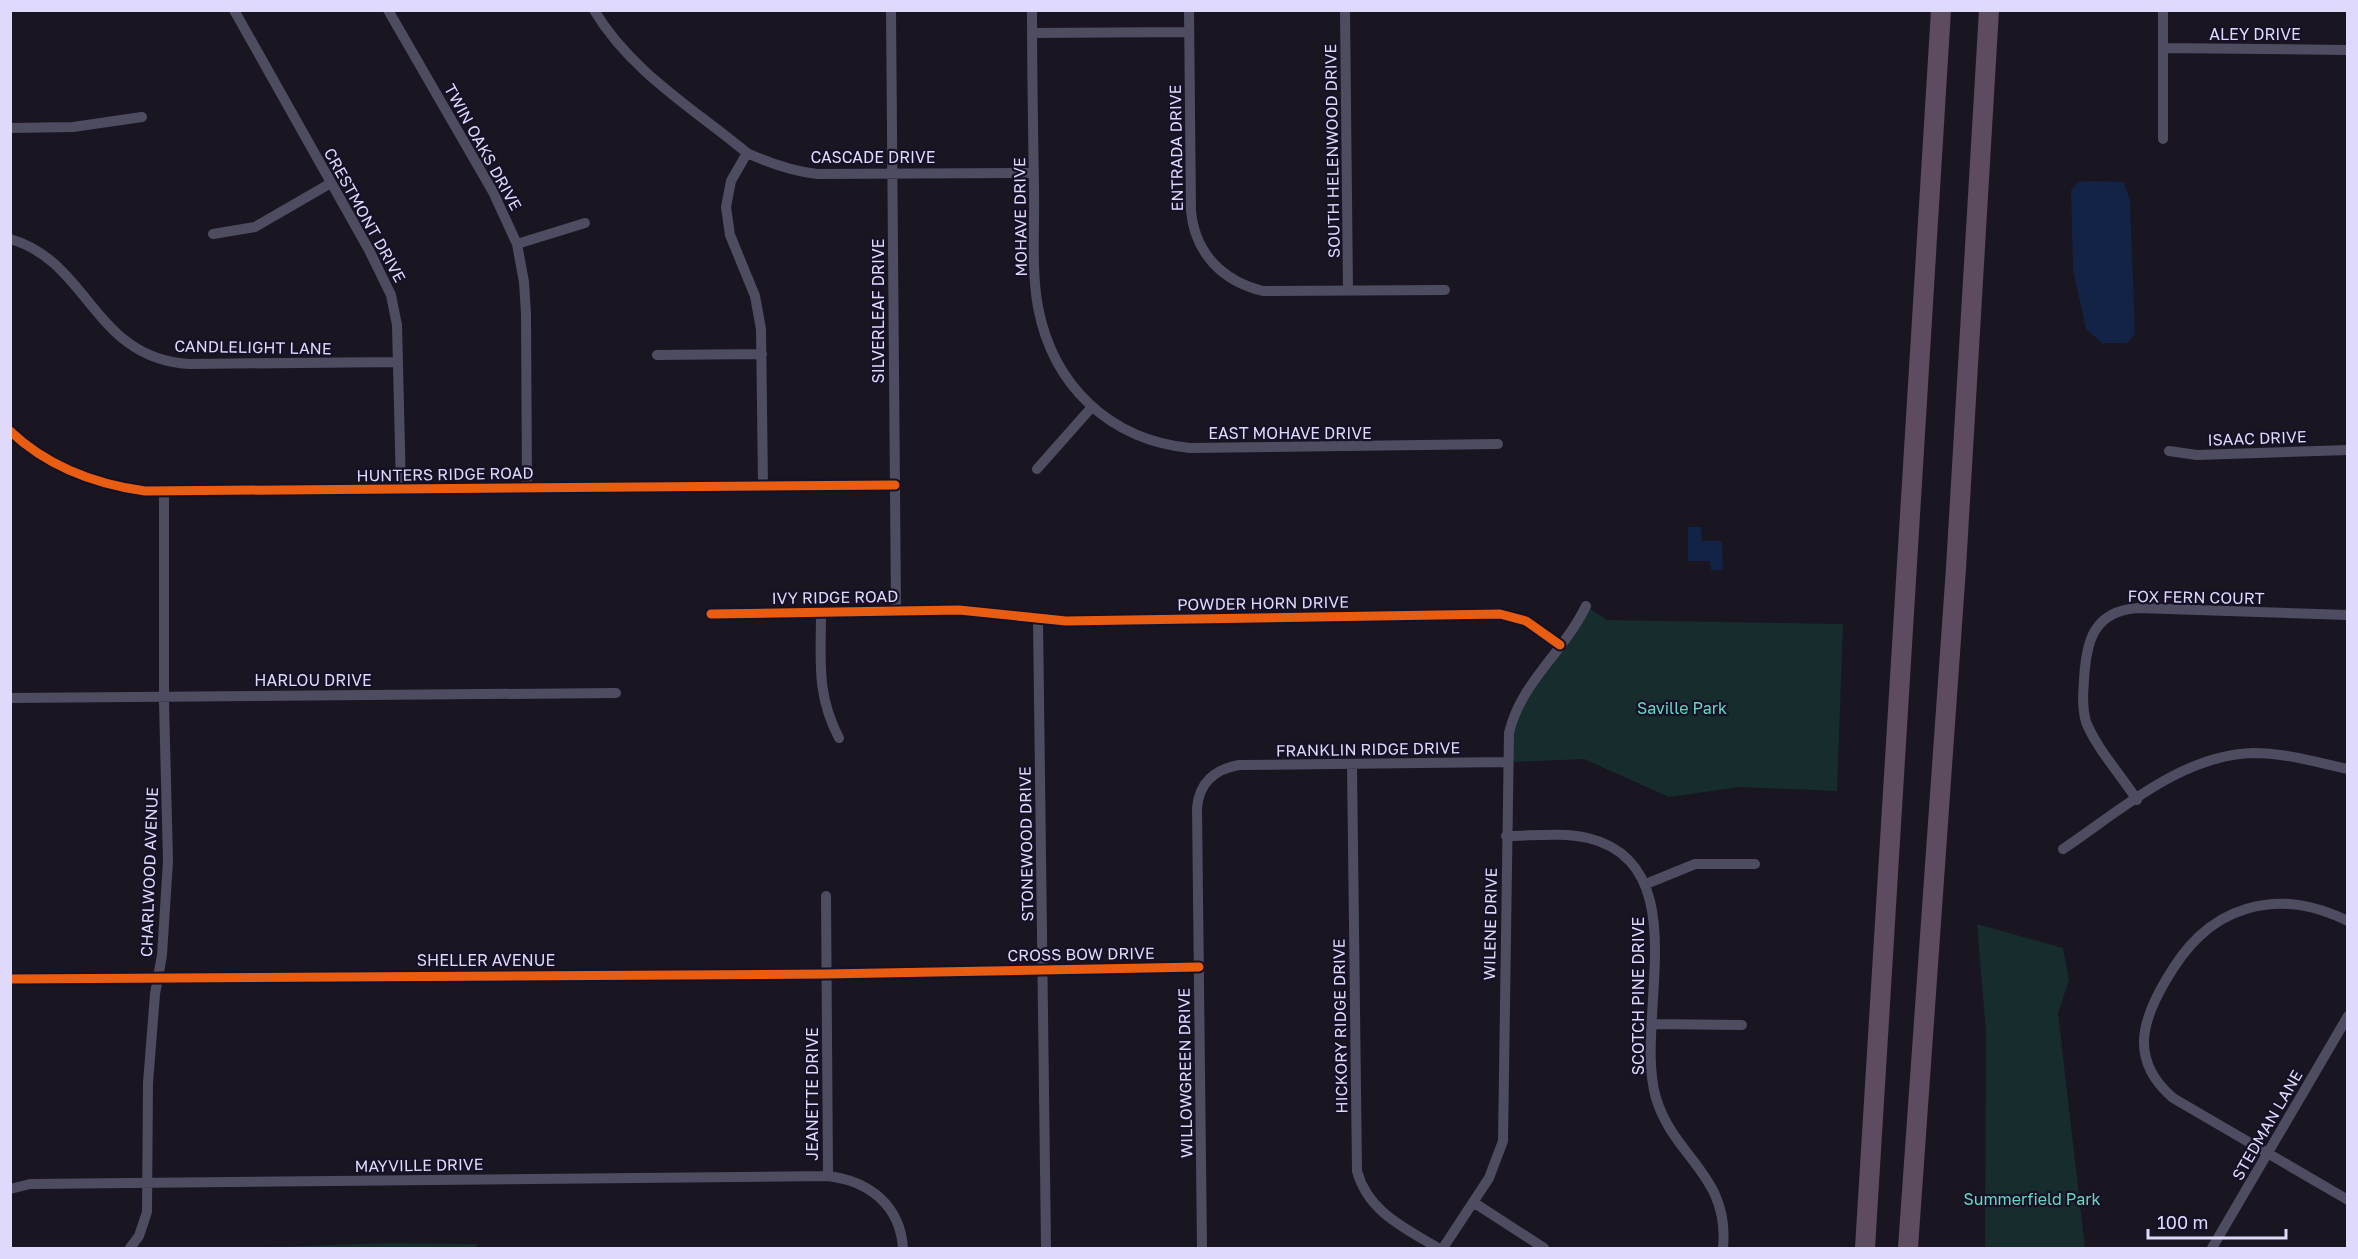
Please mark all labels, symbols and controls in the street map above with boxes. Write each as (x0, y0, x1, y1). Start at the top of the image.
street label: ALEY DRIVE (2209, 24, 2301, 44)
street label: SOUTH HELENWOOD DRIVE (1320, 44, 1344, 258)
street label: TWIN OAKS DRIVE (440, 80, 526, 214)
street label: ENTRADA DRIVE (1165, 85, 1187, 211)
street label: CRESTMONT DRIVE (320, 144, 410, 286)
street label: CASCADE DRIVE (810, 147, 936, 167)
street label: MOHAVE DRIVE (1009, 157, 1031, 277)
street label: SILVERLEAF DRIVE (868, 239, 888, 383)
street label: CANDLELIGHT LANE (174, 336, 332, 358)
street label: EAST MOHAVE DRIVE (1208, 423, 1372, 443)
street label: ISAAC DRIVE (2207, 426, 2307, 450)
street label: HUNTERS RIDGE ROAD (356, 462, 534, 486)
street label: IVY RIDGE ROAD (771, 586, 899, 608)
street label: FOX FERN COURT (2127, 586, 2265, 608)
street label: POWDER HORN DRIVE (1177, 592, 1349, 614)
street label: HARLOU DRIVE (254, 670, 372, 690)
park label: Saville Park (1637, 698, 1727, 718)
street label: FRANKLIN RIDGE DRIVE (1276, 737, 1460, 761)
street label: STONEWOOD DRIVE (1015, 766, 1037, 922)
street label: CHARLWOOD AVENUE (136, 787, 162, 957)
street label: WILENE DRIVE (1479, 867, 1501, 981)
street label: SCOTCH PINE DRIVE (1628, 917, 1648, 1075)
street label: HICKORY RIDGE DRIVE (1328, 938, 1352, 1114)
street label: CROSS BOW DRIVE (1007, 943, 1155, 965)
street label: SHELLER AVENUE (417, 950, 555, 970)
street label: WILLOWGREEN DRIVE (1174, 988, 1196, 1158)
street label: JEANETTE DRIVE (802, 1027, 822, 1161)
street label: STEDMAN LANE (2227, 1066, 2307, 1184)
street label: MAYVILLE DRIVE (354, 1154, 484, 1176)
park label: Summerfield Park (1964, 1189, 2100, 1209)
scale bar (2148, 1202, 2286, 1240)
text: 100 m (2157, 1211, 2208, 1233)

